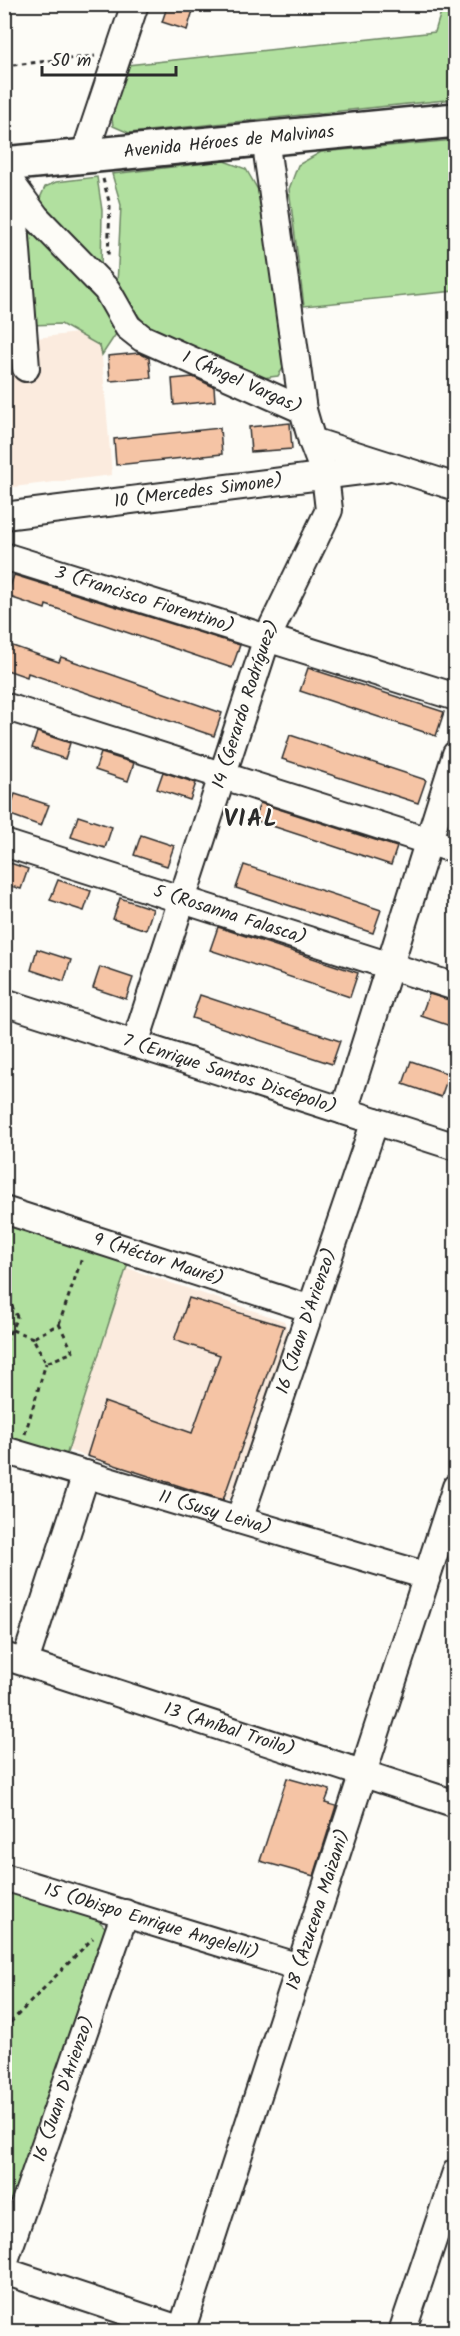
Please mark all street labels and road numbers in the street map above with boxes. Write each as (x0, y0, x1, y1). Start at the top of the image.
street label: Avenida Héroes de Malvinas (122, 117, 336, 167)
street label: 1 (Ángel Vargas) (177, 343, 306, 422)
street label: 10 (Mercedes Simone) (112, 466, 285, 517)
street label: 3 (Francisco Fiorentino) (51, 558, 238, 641)
street label: 14 (Gerardo Rodríguez) (204, 616, 288, 793)
street label: 5 (Rosanna Falasca) (150, 877, 310, 953)
street label: 7 (Enrique Santos Discépolo) (119, 1027, 340, 1122)
street label: 9 (Héctor Mauré) (89, 1225, 227, 1294)
street label: 16 (Juan D'Arienzo) (268, 1244, 345, 1398)
street label: 11 (Susy Leiva) (155, 1482, 275, 1543)
street label: 13 (Aníbal Troilo) (160, 1695, 298, 1765)
street label: 18 (Azucena Maizani) (279, 1826, 358, 1994)
street label: 15 (Obispo Enrique Angelelli) (41, 1876, 262, 1968)
street label: 16 (Juan D'Arienzo) (26, 2012, 103, 2166)

